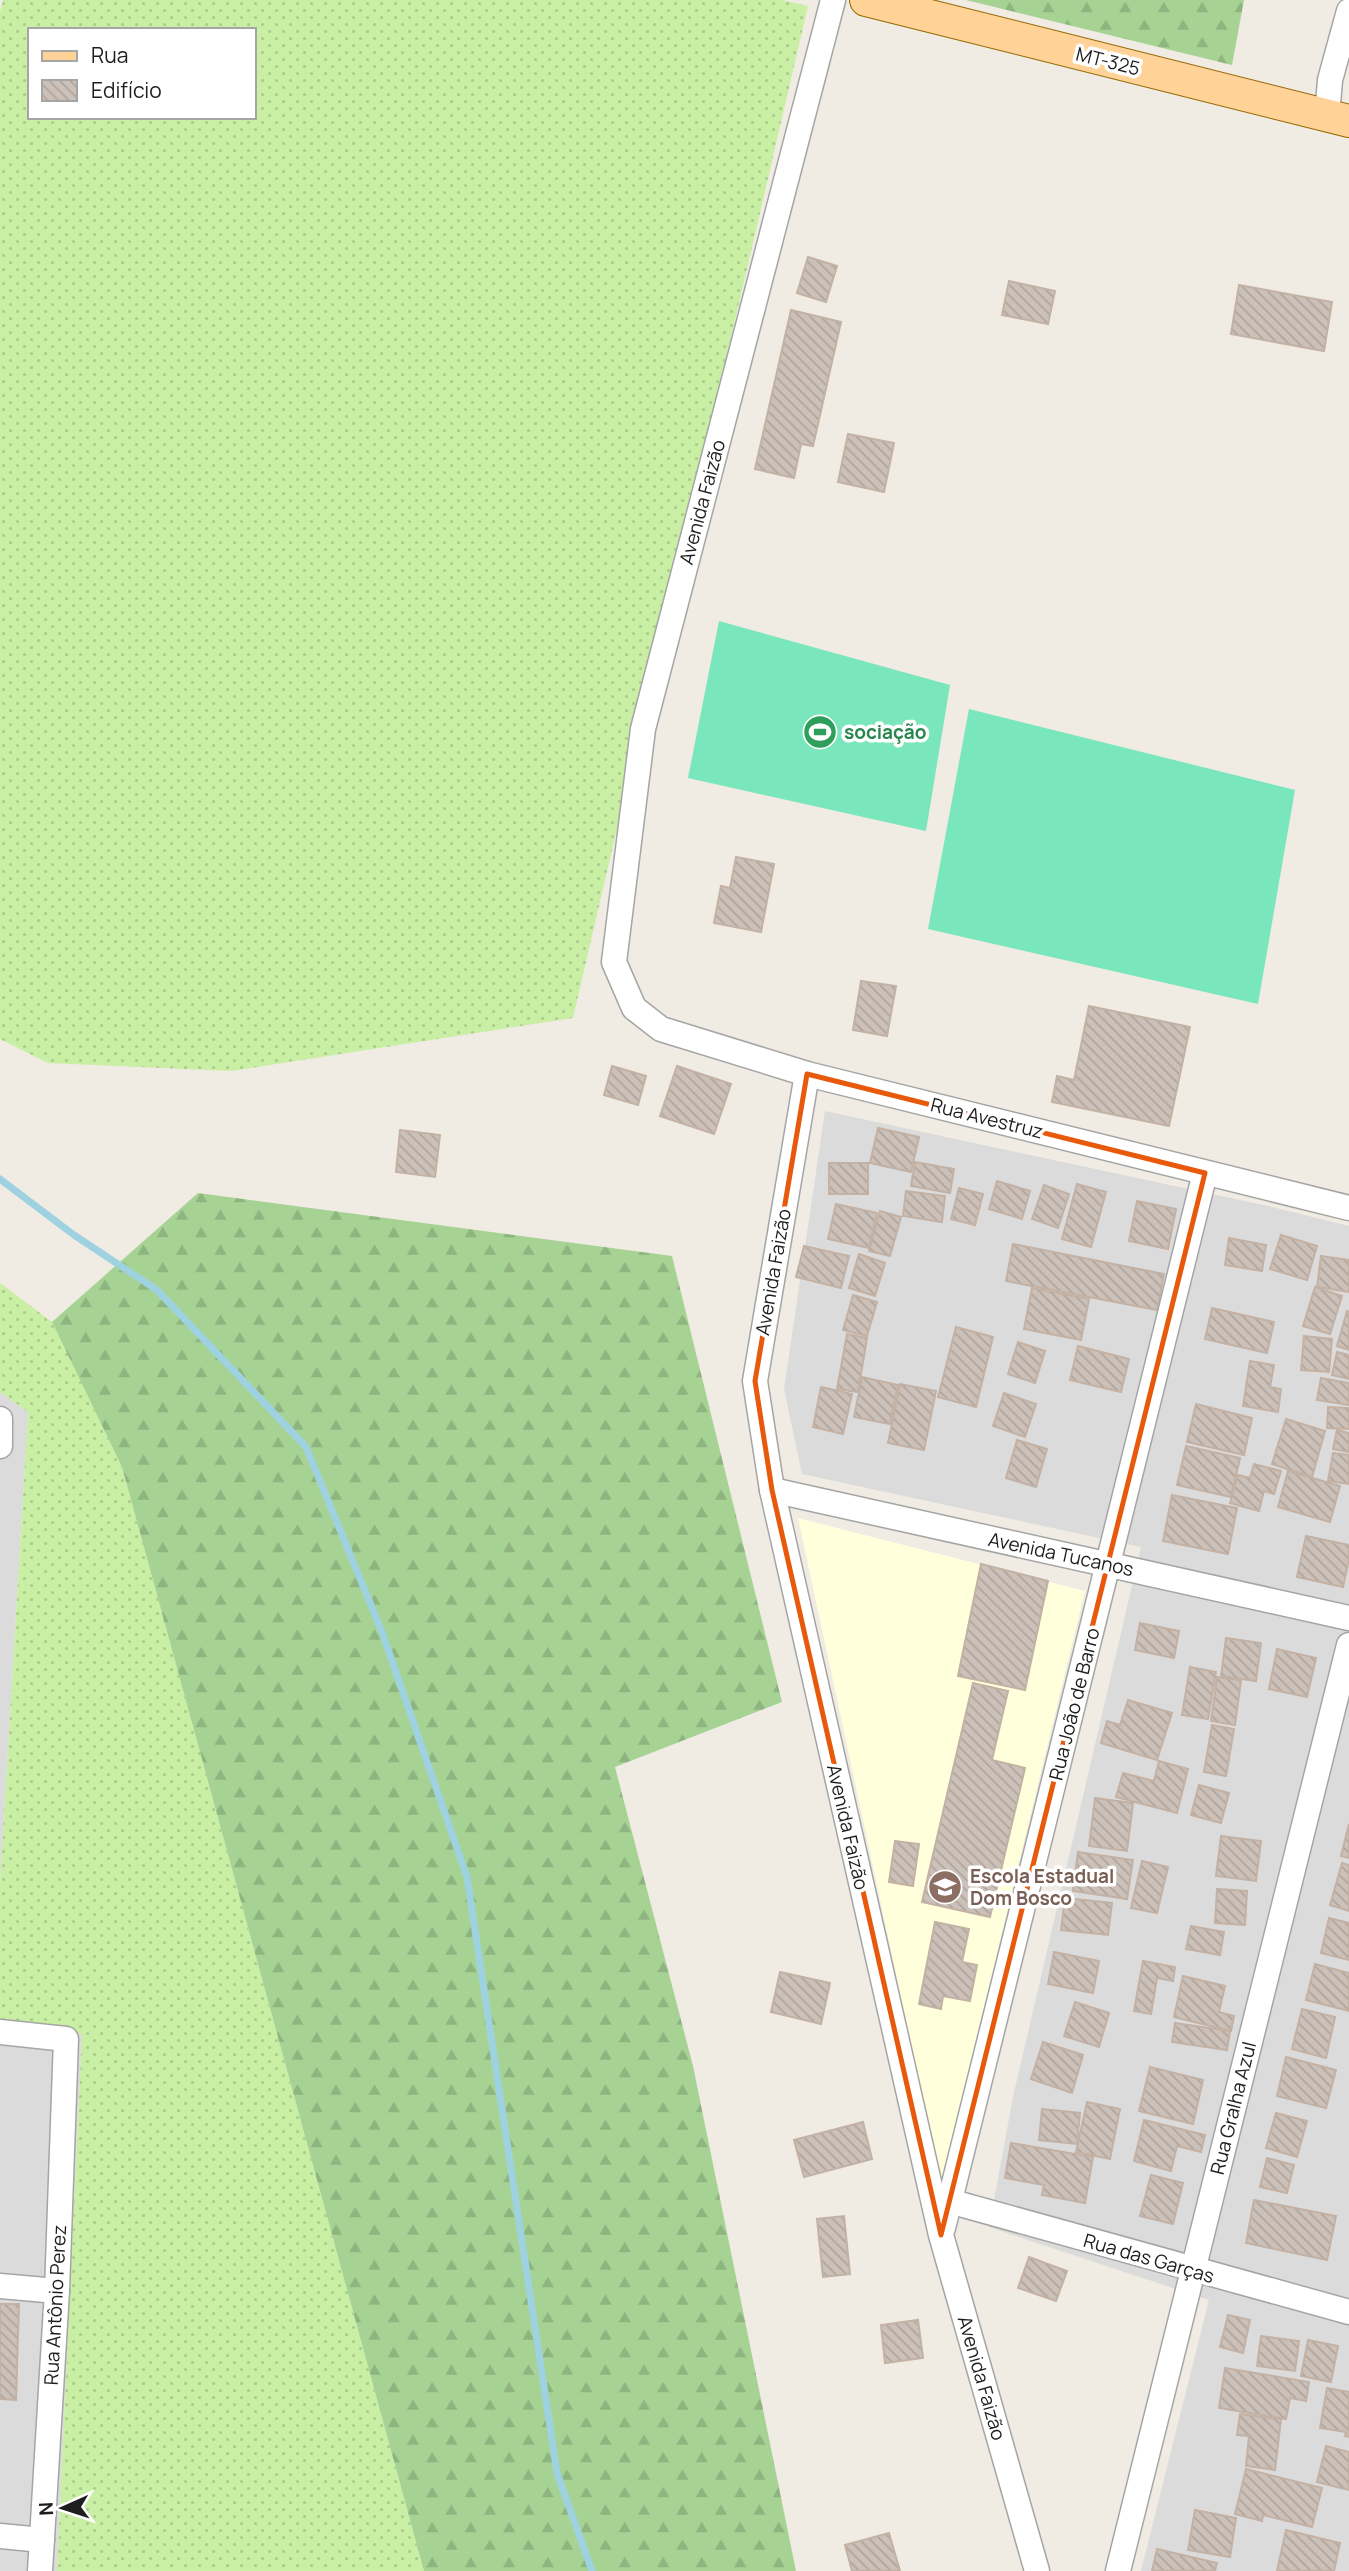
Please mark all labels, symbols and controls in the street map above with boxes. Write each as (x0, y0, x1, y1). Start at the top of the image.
legend (28, 28, 256, 119)
text: Rua (91, 41, 128, 69)
street label: MT-325 (1073, 41, 1143, 81)
text: Edifício (91, 76, 162, 104)
street label: Avenida Faizão (673, 437, 731, 567)
sports icon: sociação (801, 713, 839, 751)
place label: sociação (844, 719, 926, 745)
street label: Rua Avestruz (928, 1091, 1046, 1145)
street label: Avenida Faizão (749, 1207, 797, 1337)
street label: Avenida Tucanos (986, 1526, 1136, 1582)
street label: Rua João de Barro (1042, 1625, 1106, 1783)
street label: Avenida Faizão (821, 1762, 875, 1892)
place label: Escola Estadual Dom Bosco (970, 1863, 1114, 1911)
school or university icon: Escola Estadual Dom Bosco (926, 1868, 964, 1906)
street label: Rua Gralha Azul (1204, 2039, 1262, 2177)
street label: Rua Antônio Perez (38, 2224, 72, 2386)
street label: Rua das Garças (1081, 2227, 1217, 2289)
street label: Avenida Faizão (952, 2313, 1012, 2443)
north arrow (28, 2473, 98, 2543)
text: N (33, 2501, 59, 2516)

